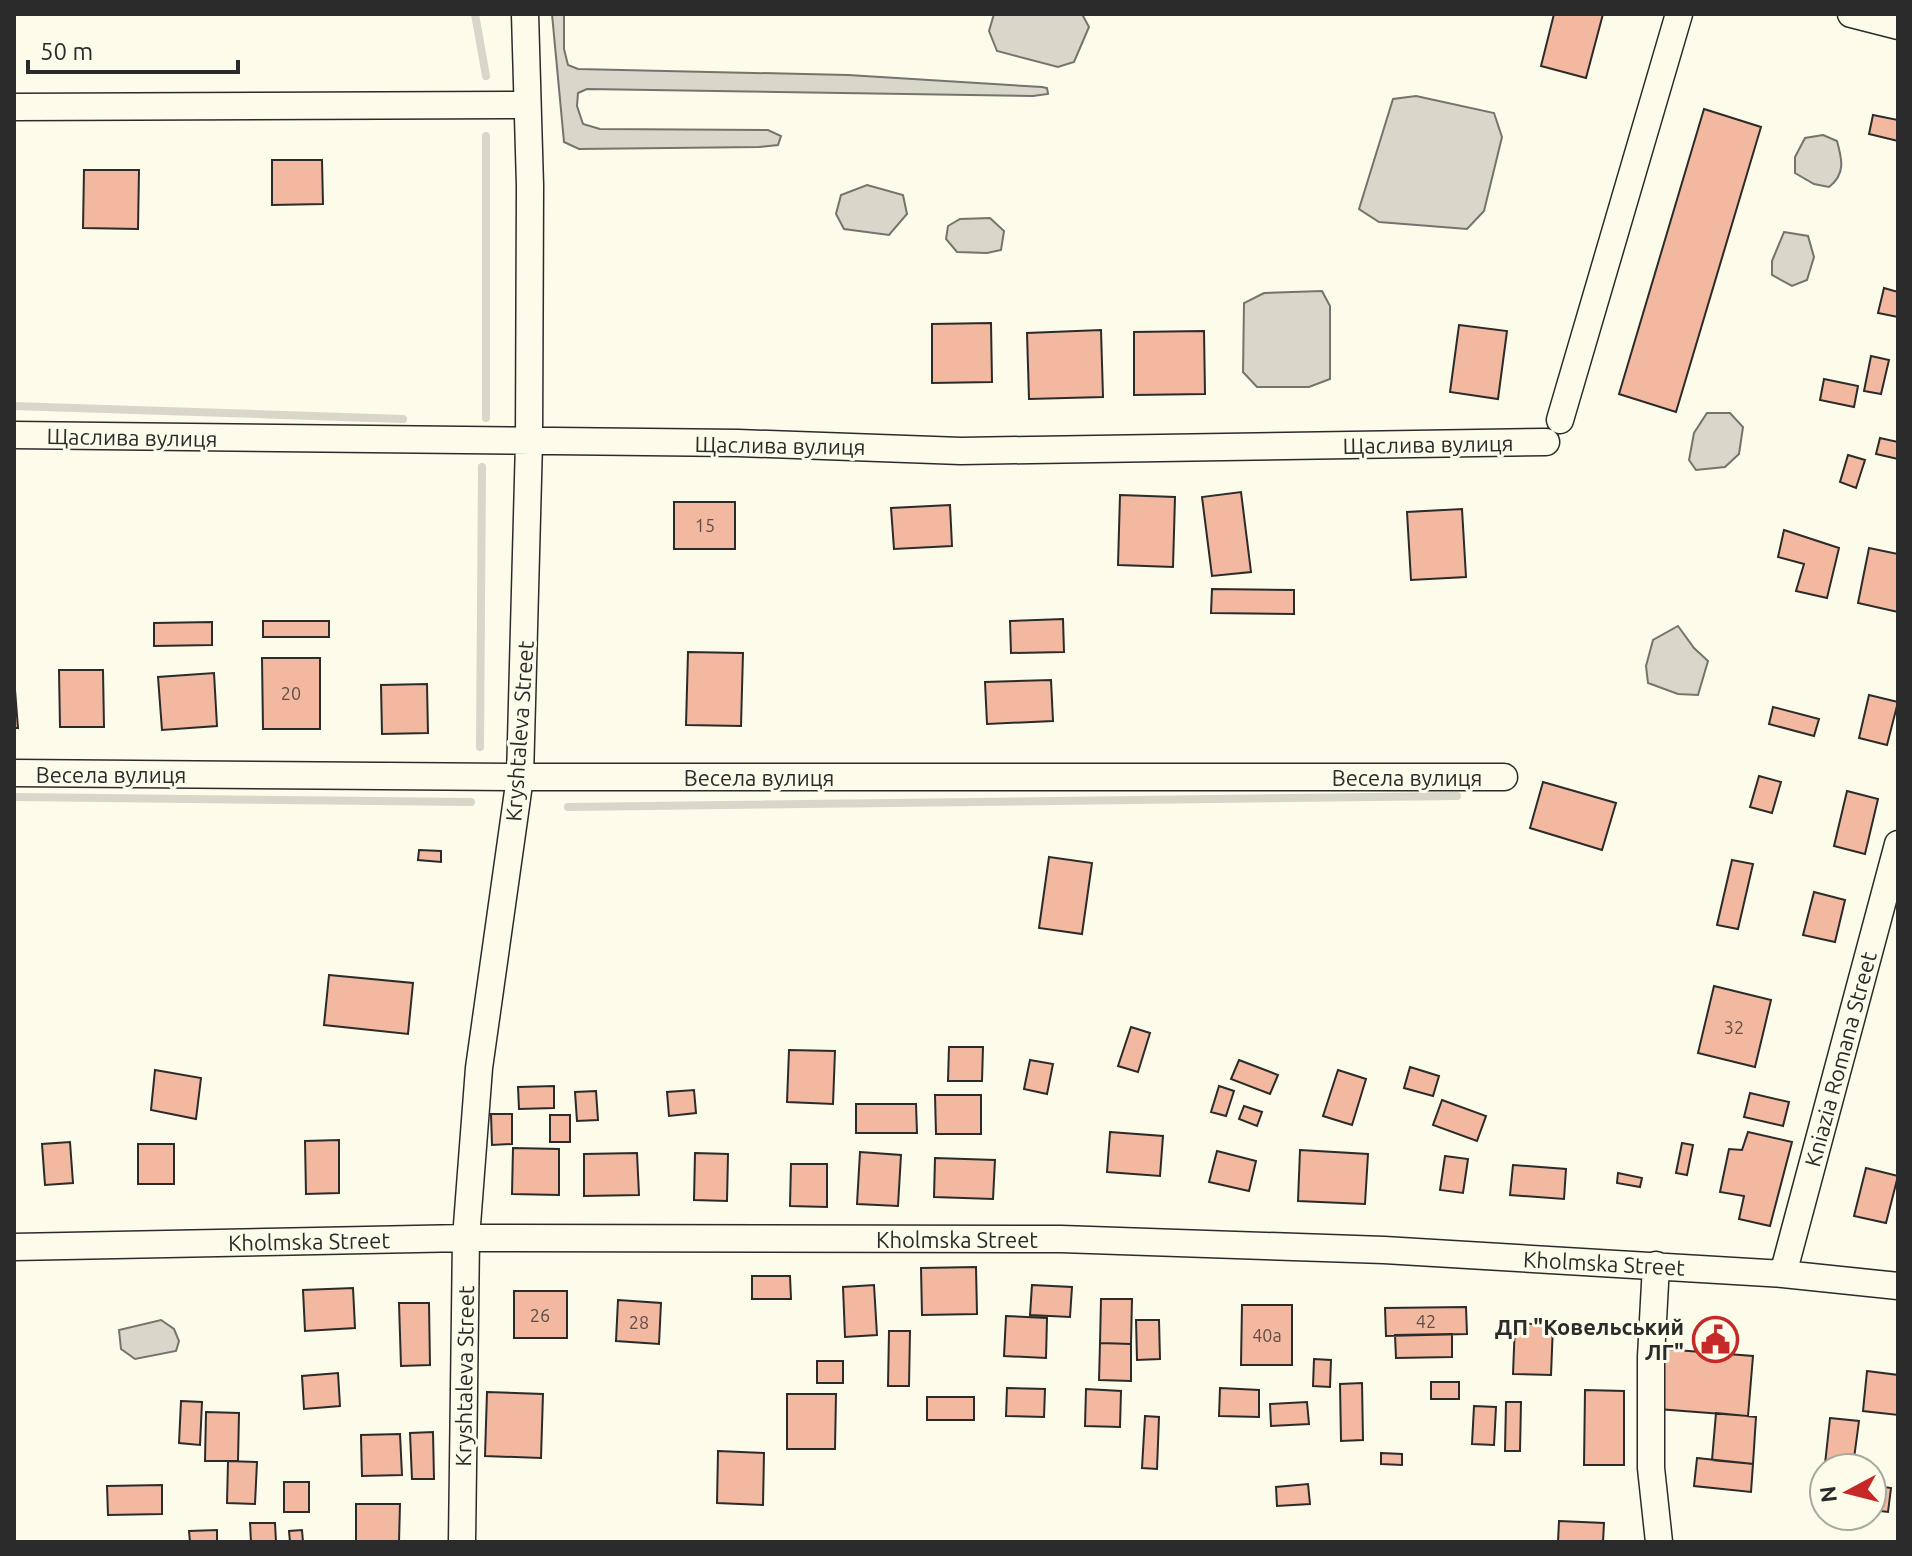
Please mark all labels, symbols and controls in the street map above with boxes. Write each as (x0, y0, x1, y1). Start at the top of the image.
scale bar (28, 24, 238, 74)
text: 50 m (40, 38, 93, 65)
street label: Щаслива вулиця (46, 423, 218, 451)
street label: Щаслива вулиця (1342, 430, 1514, 458)
street label: Щаслива вулиця (694, 431, 866, 459)
house number: 15 (695, 515, 715, 535)
street label: Kryshtaleva Street (500, 639, 538, 822)
house number: 20 (281, 683, 301, 703)
street label: Весела вулиця (36, 762, 186, 787)
street label: Весела вулиця (684, 765, 834, 790)
street label: Весела вулиця (1332, 765, 1482, 790)
street label: Kniazia Romana Street (1799, 948, 1881, 1169)
house number: 32 (1724, 1017, 1744, 1037)
street label: Kholmska Street (228, 1227, 391, 1255)
street label: Kholmska Street (876, 1227, 1038, 1252)
street label: Kholmska Street (1522, 1246, 1686, 1280)
street label: Kryshtaleva Street (450, 1285, 478, 1467)
house number: 26 (530, 1305, 550, 1325)
house number: 42 (1416, 1311, 1436, 1331)
house number: 28 (629, 1312, 649, 1332)
place label: ДП "Ковельський ЛГ" (1495, 1314, 1684, 1364)
public building icon: ДП "Ковельський ЛГ" (1691, 1315, 1739, 1363)
house number: 40а (1252, 1325, 1282, 1345)
north arrow (1808, 1452, 1888, 1532)
text: N (1814, 1485, 1841, 1504)

